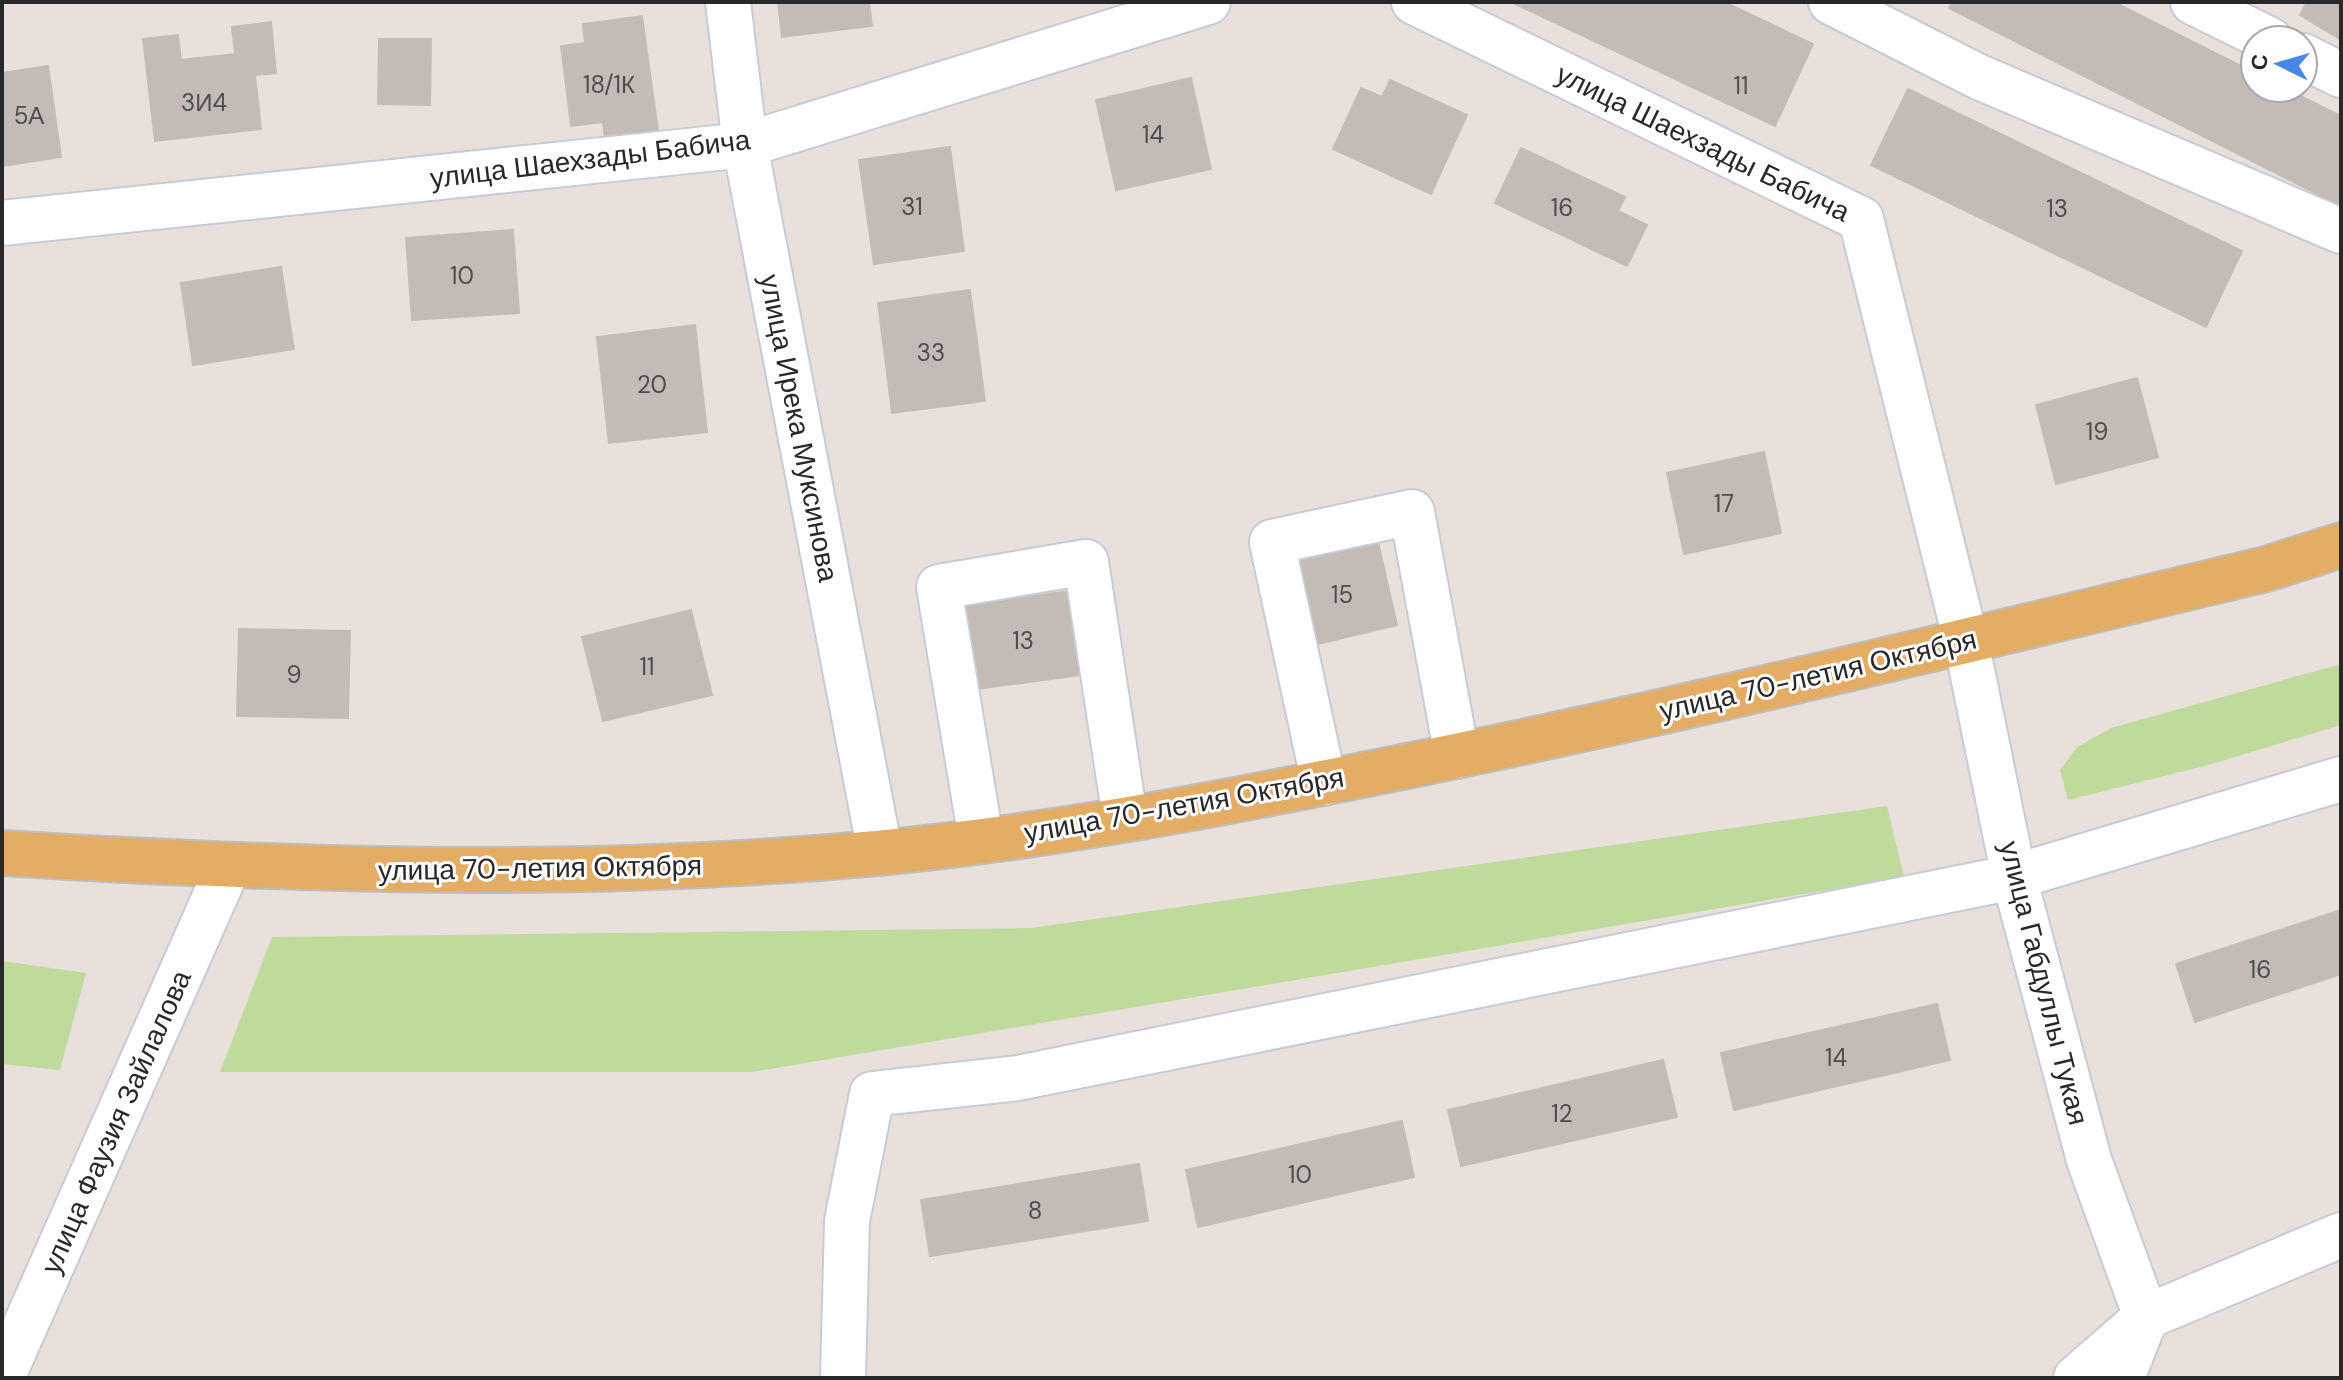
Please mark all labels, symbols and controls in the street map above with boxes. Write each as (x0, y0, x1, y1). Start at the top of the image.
north arrow (2239, 24, 2319, 104)
text: С (2244, 53, 2275, 71)
street label: улица Шаехзады Бабича (1550, 56, 1856, 230)
house number: 18/1К (583, 69, 635, 100)
house number: 11 (1734, 70, 1748, 101)
house number: 3И4 (181, 87, 227, 118)
house number: 5А (14, 100, 44, 131)
house number: 14 (1142, 119, 1164, 150)
street label: улица Шаехзады Бабича (428, 121, 753, 197)
house number: 31 (901, 191, 923, 222)
house number: 16 (1551, 192, 1573, 223)
house number: 13 (2046, 193, 2068, 224)
house number: 10 (450, 260, 474, 291)
street label: улица Ирека Муксинова (751, 271, 847, 585)
house number: 33 (917, 337, 945, 368)
house number: 20 (637, 369, 667, 400)
house number: 19 (2086, 416, 2108, 447)
house number: 17 (1714, 488, 1734, 519)
house number: 15 (1331, 579, 1353, 610)
street label: улица 70-летия Октября (1656, 621, 1980, 729)
house number: 13 (1012, 625, 1034, 656)
house number: 11 (640, 651, 654, 682)
house number: 9 (286, 659, 302, 690)
street label: улица 70-летия Октября (1021, 759, 1347, 851)
street label: улица Габдуллы Тукая (1991, 837, 2097, 1129)
street label: улица 70-летия Октября (378, 847, 702, 889)
house number: 16 (2249, 954, 2271, 985)
street label: улица Фаузия Зайлалова (32, 964, 200, 1280)
house number: 14 (1825, 1042, 1847, 1073)
house number: 12 (1551, 1098, 1573, 1129)
house number: 10 (1288, 1159, 1312, 1190)
house number: 8 (1028, 1195, 1042, 1226)

